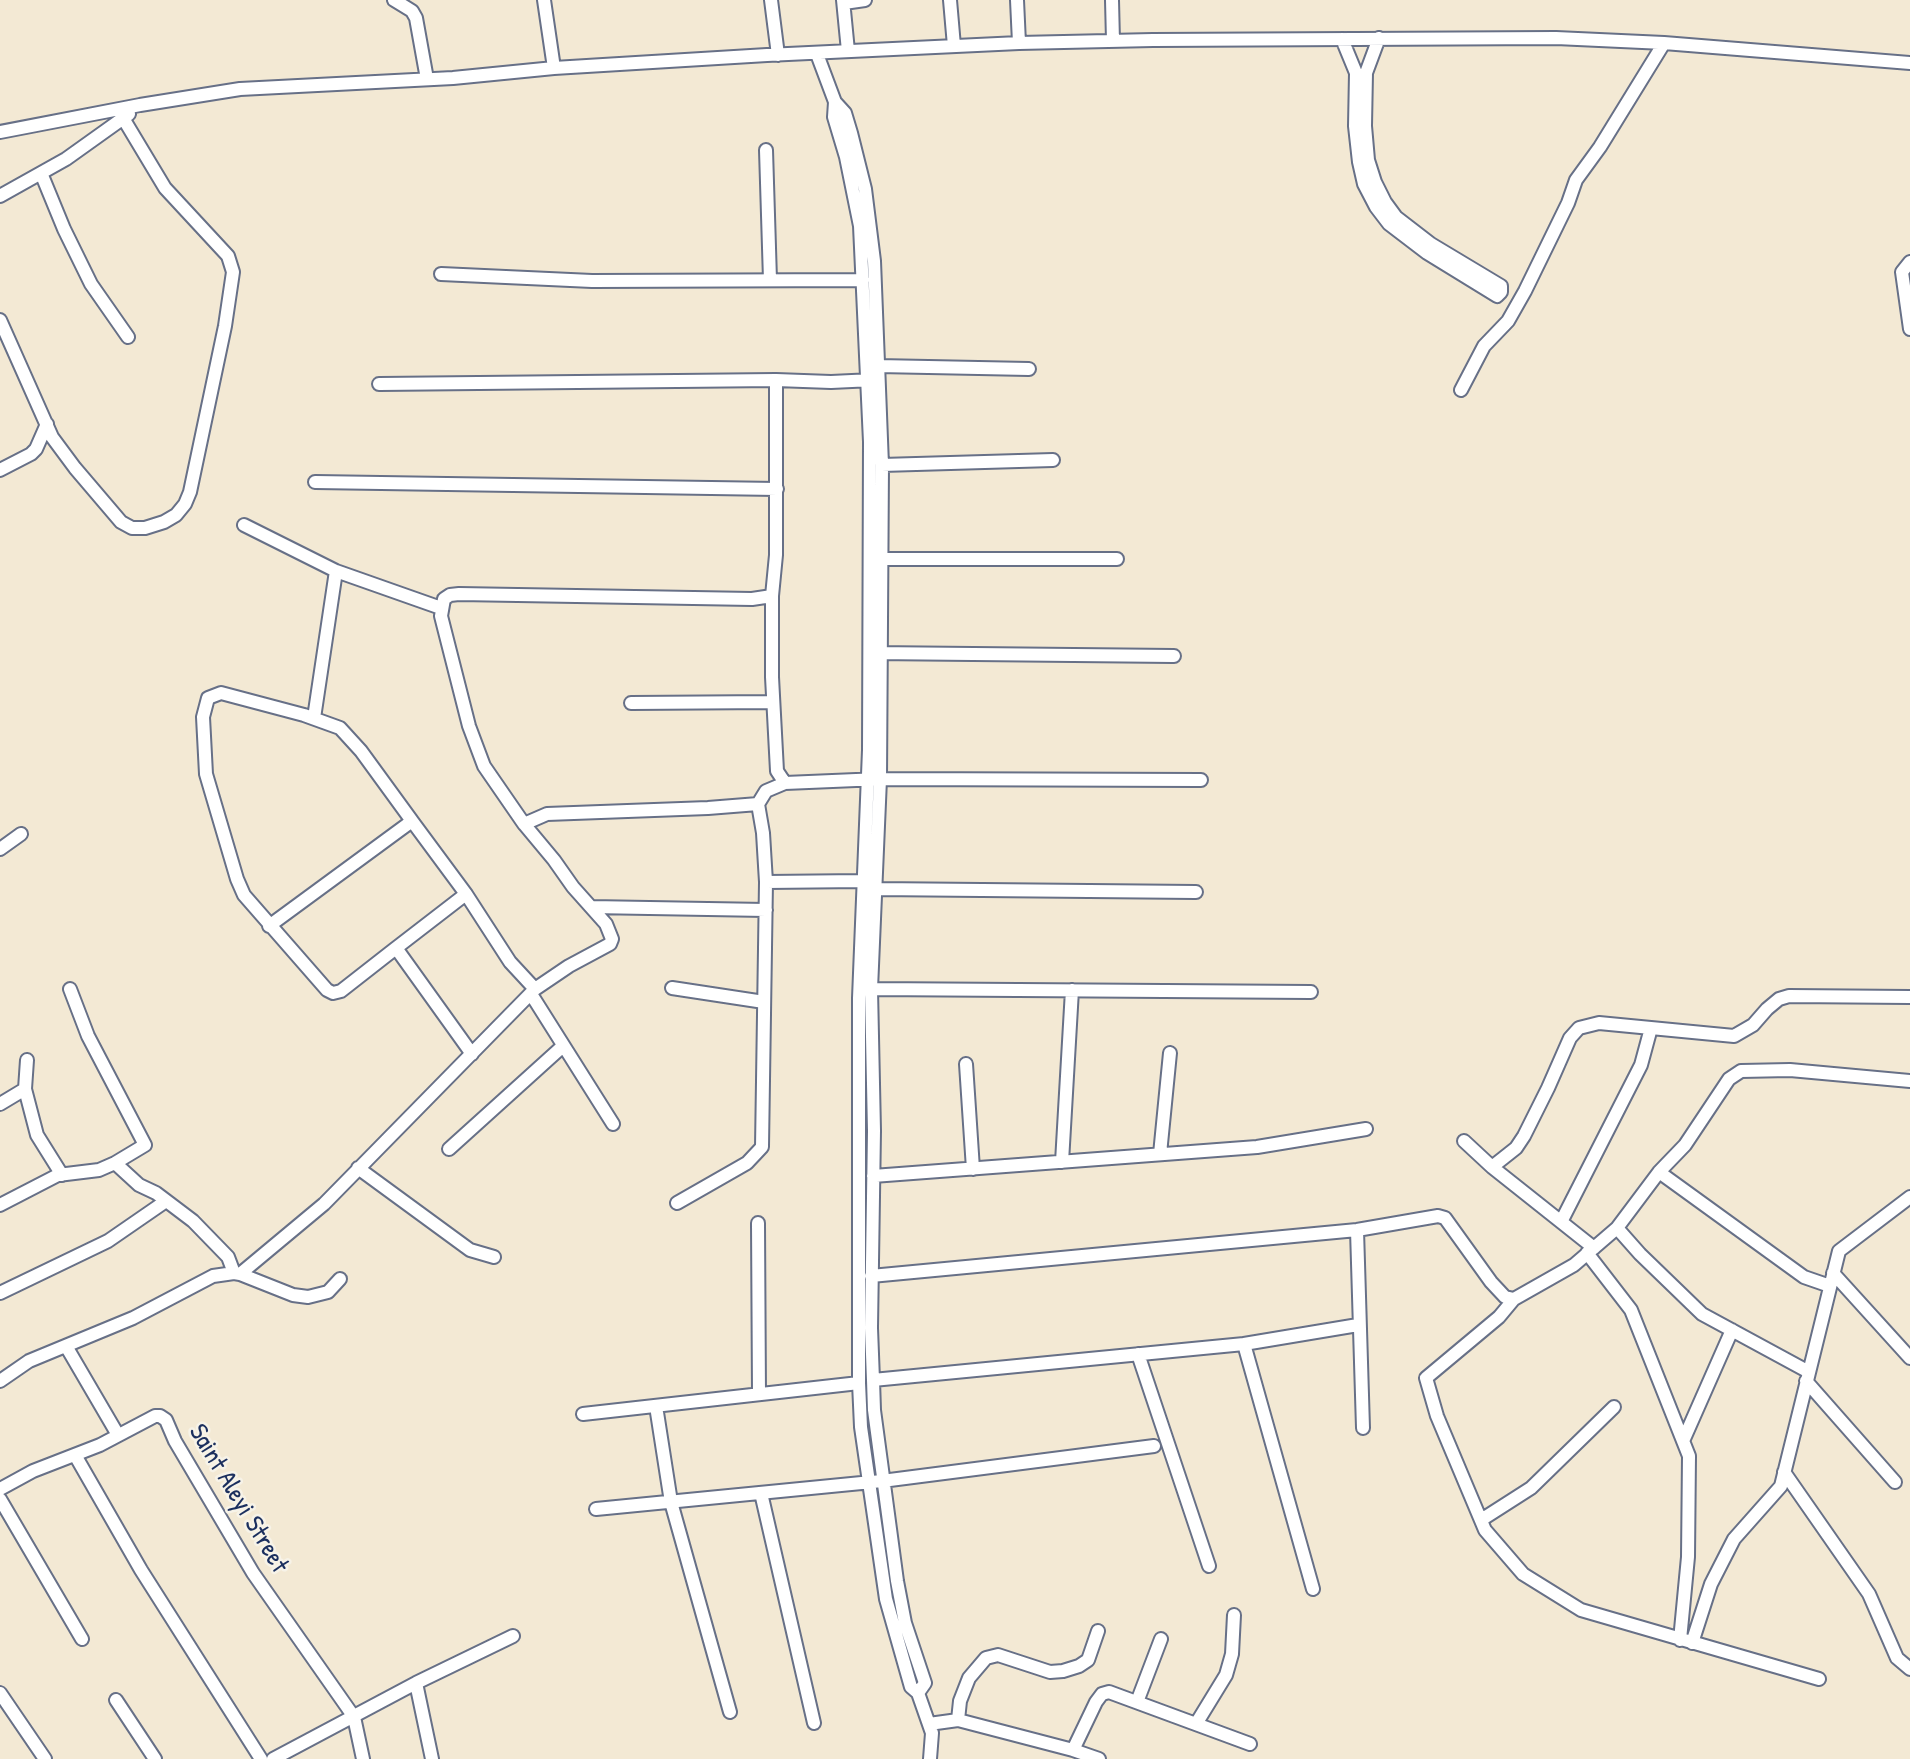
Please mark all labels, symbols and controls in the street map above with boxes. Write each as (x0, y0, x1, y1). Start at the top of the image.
street label: Saint Aleyi Street (181, 1419, 295, 1579)

